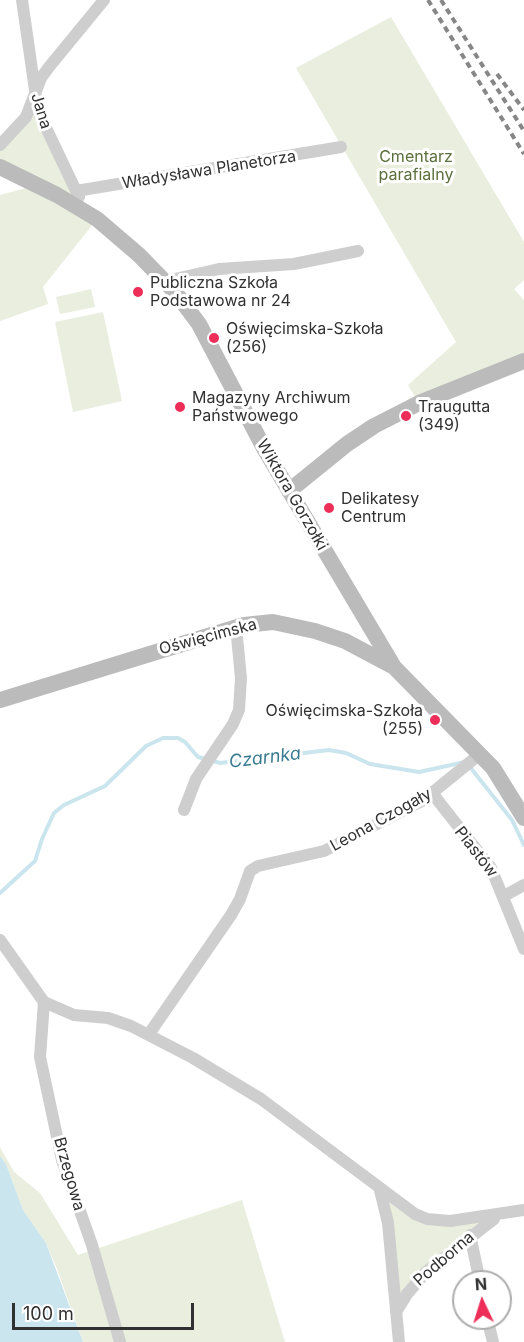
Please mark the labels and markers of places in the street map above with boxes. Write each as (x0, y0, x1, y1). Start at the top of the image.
place label: Publiczna Szkoła Podstawowa nr 24 (150, 273, 291, 311)
marker: Publiczna Szkoła Podstawowa nr 24 (131, 285, 145, 299)
place label: Oświęcimska-Szkoła (256) (226, 319, 384, 357)
marker: Oświęcimska-Szkoła (256) (207, 331, 221, 345)
place label: Magazyny Archiwum Państwowego (192, 388, 351, 426)
place label: Traugutta (349) (418, 397, 490, 435)
marker: Magazyny Archiwum Państwowego (173, 400, 187, 414)
marker: Traugutta (349) (399, 409, 413, 423)
place label: Delikatesy Centrum (341, 489, 419, 527)
marker: Delikatesy Centrum (322, 501, 336, 515)
place label: Oświęcimska-Szkoła (255) (265, 701, 423, 739)
marker: Oświęcimska-Szkoła (255) (428, 713, 442, 727)

